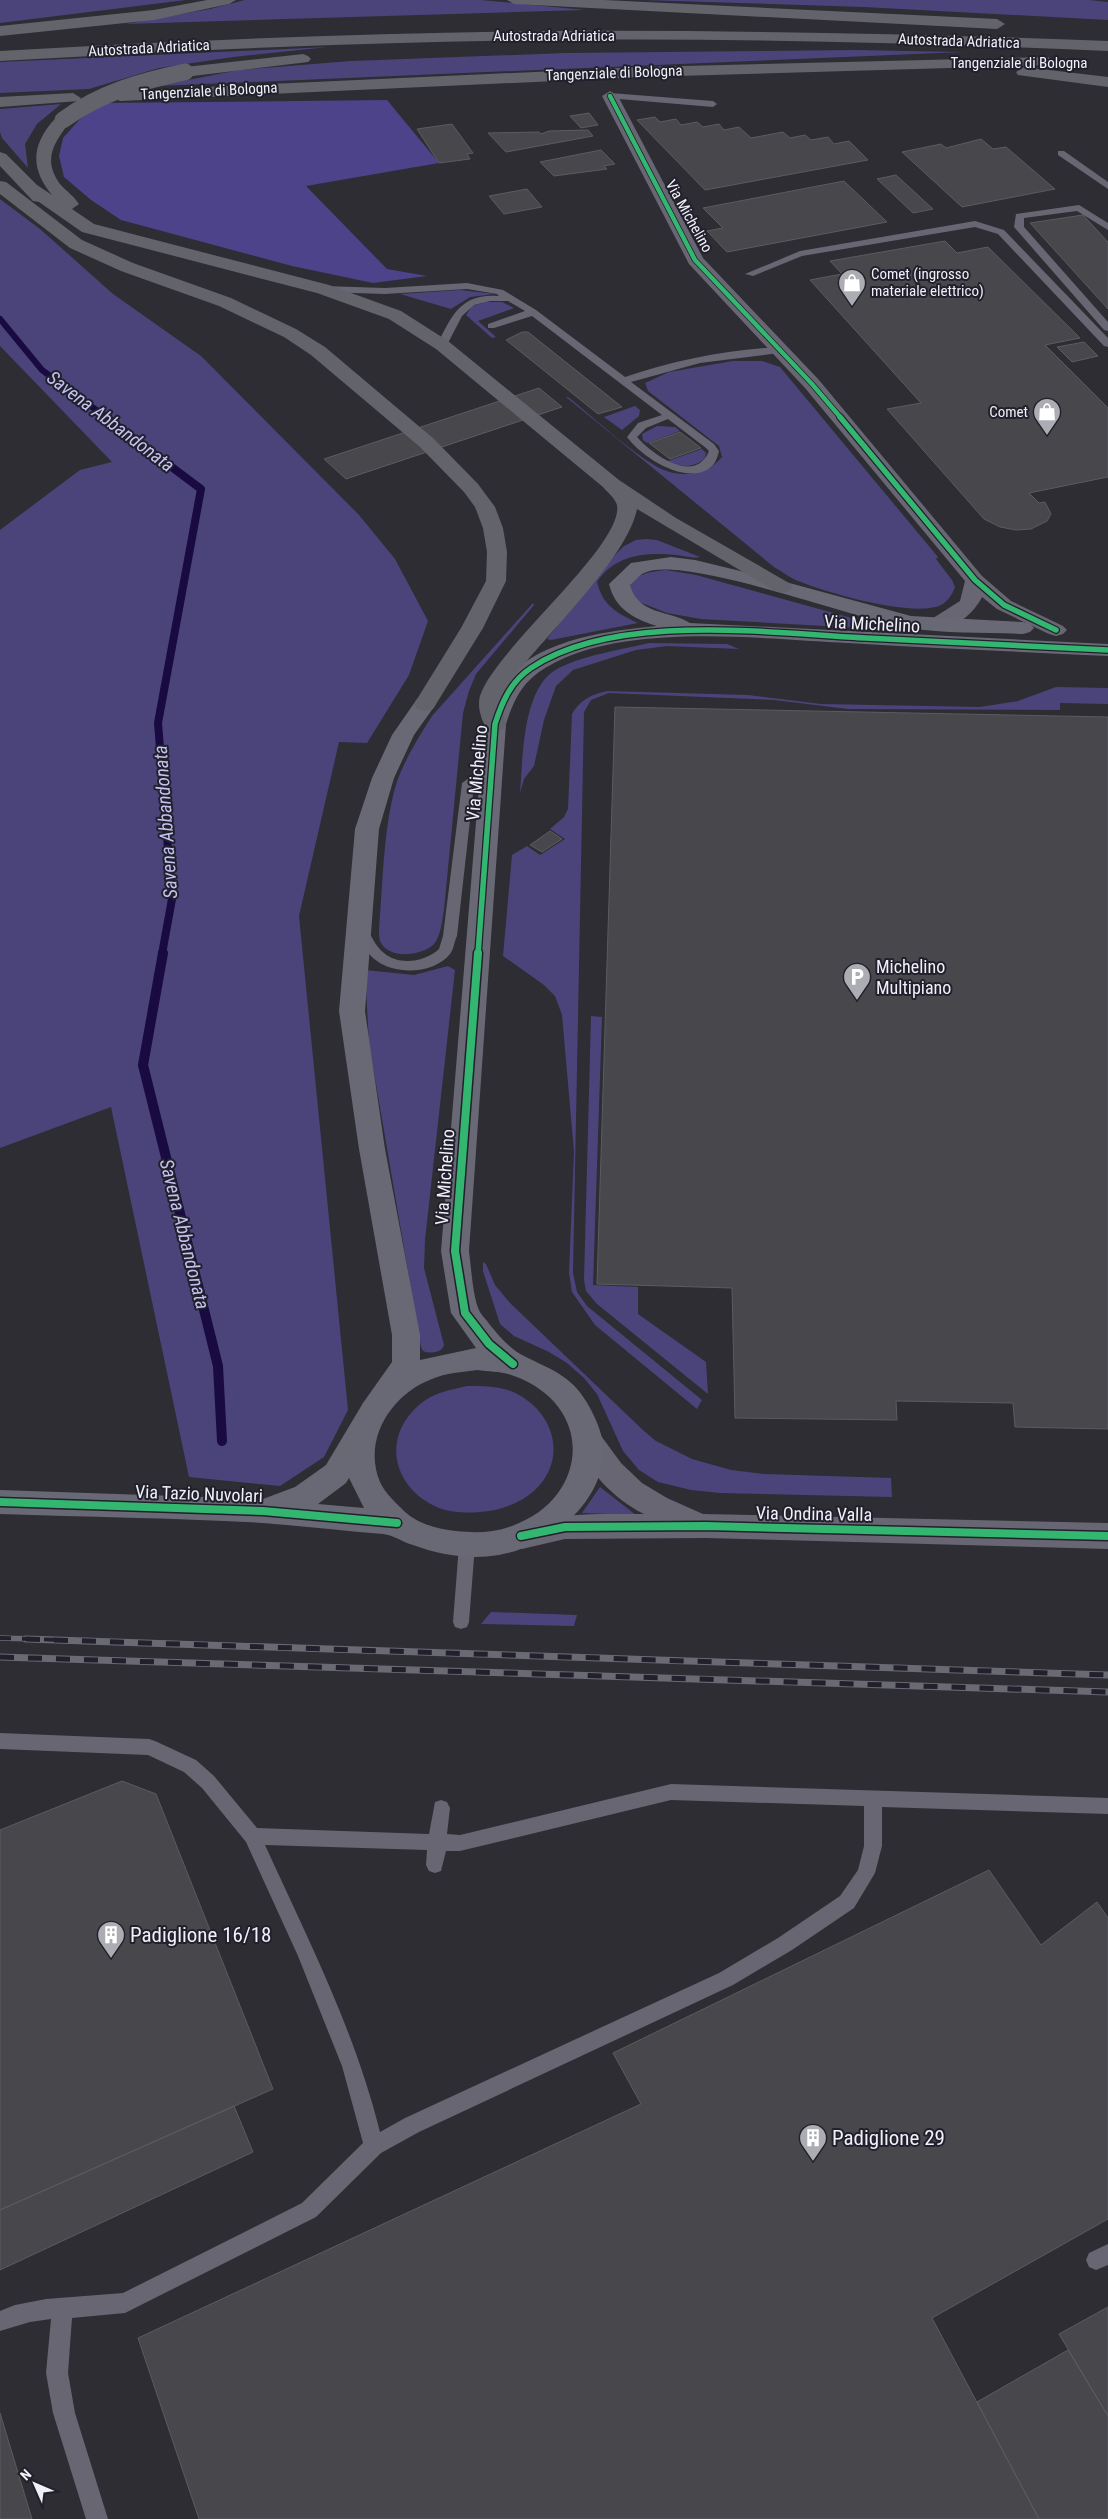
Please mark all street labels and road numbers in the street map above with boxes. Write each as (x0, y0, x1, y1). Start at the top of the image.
street label: Autostrada Adriatica (493, 27, 615, 45)
street label: Autostrada Adriatica (898, 30, 1020, 52)
street label: Autostrada Adriatica (88, 36, 210, 60)
street label: Tangenziale di Bologna (950, 54, 1088, 72)
street label: Tangenziale di Bologna (545, 62, 683, 84)
street label: Tangenziale di Bologna (140, 78, 278, 104)
street label: Via Michelino (662, 177, 716, 255)
street label: Via Michelino (823, 610, 921, 637)
street label: Via Michelino (462, 724, 491, 822)
street label: Via Michelino (431, 1128, 458, 1226)
street label: Via Tazio Nuvolari (135, 1481, 263, 1506)
street label: Via Ondina Valla (756, 1502, 872, 1525)

